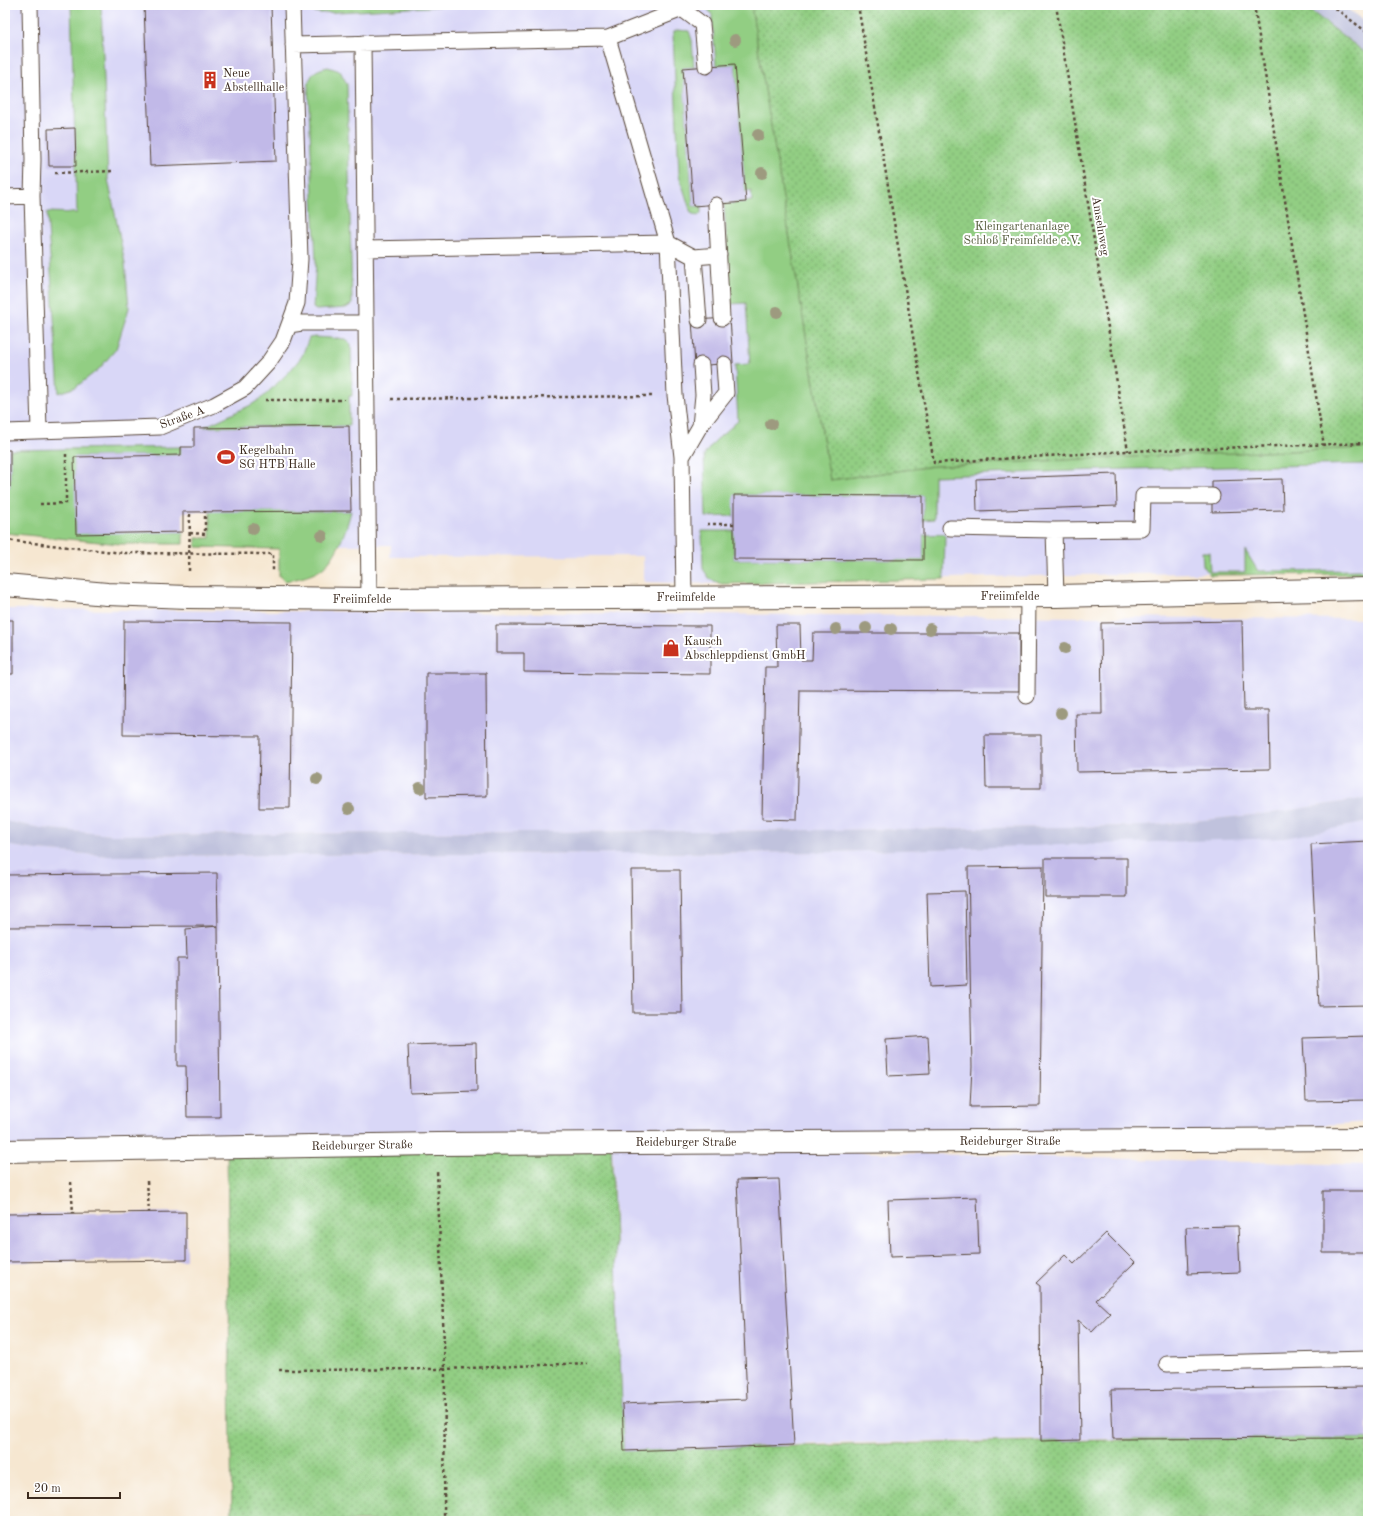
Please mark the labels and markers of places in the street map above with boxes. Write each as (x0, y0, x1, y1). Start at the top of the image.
place label: Neue Abstellhalle (223, 68, 285, 94)
building icon: Neue Abstellhalle (200, 70, 220, 90)
place label: Kegelbahn SG HTB Halle (239, 445, 316, 471)
sports icon: Kegelbahn SG HTB Halle (216, 447, 236, 467)
place label: Kausch Abschleppdienst GmbH (684, 636, 806, 662)
shop icon: Kausch Abschleppdienst GmbH (661, 638, 681, 658)

